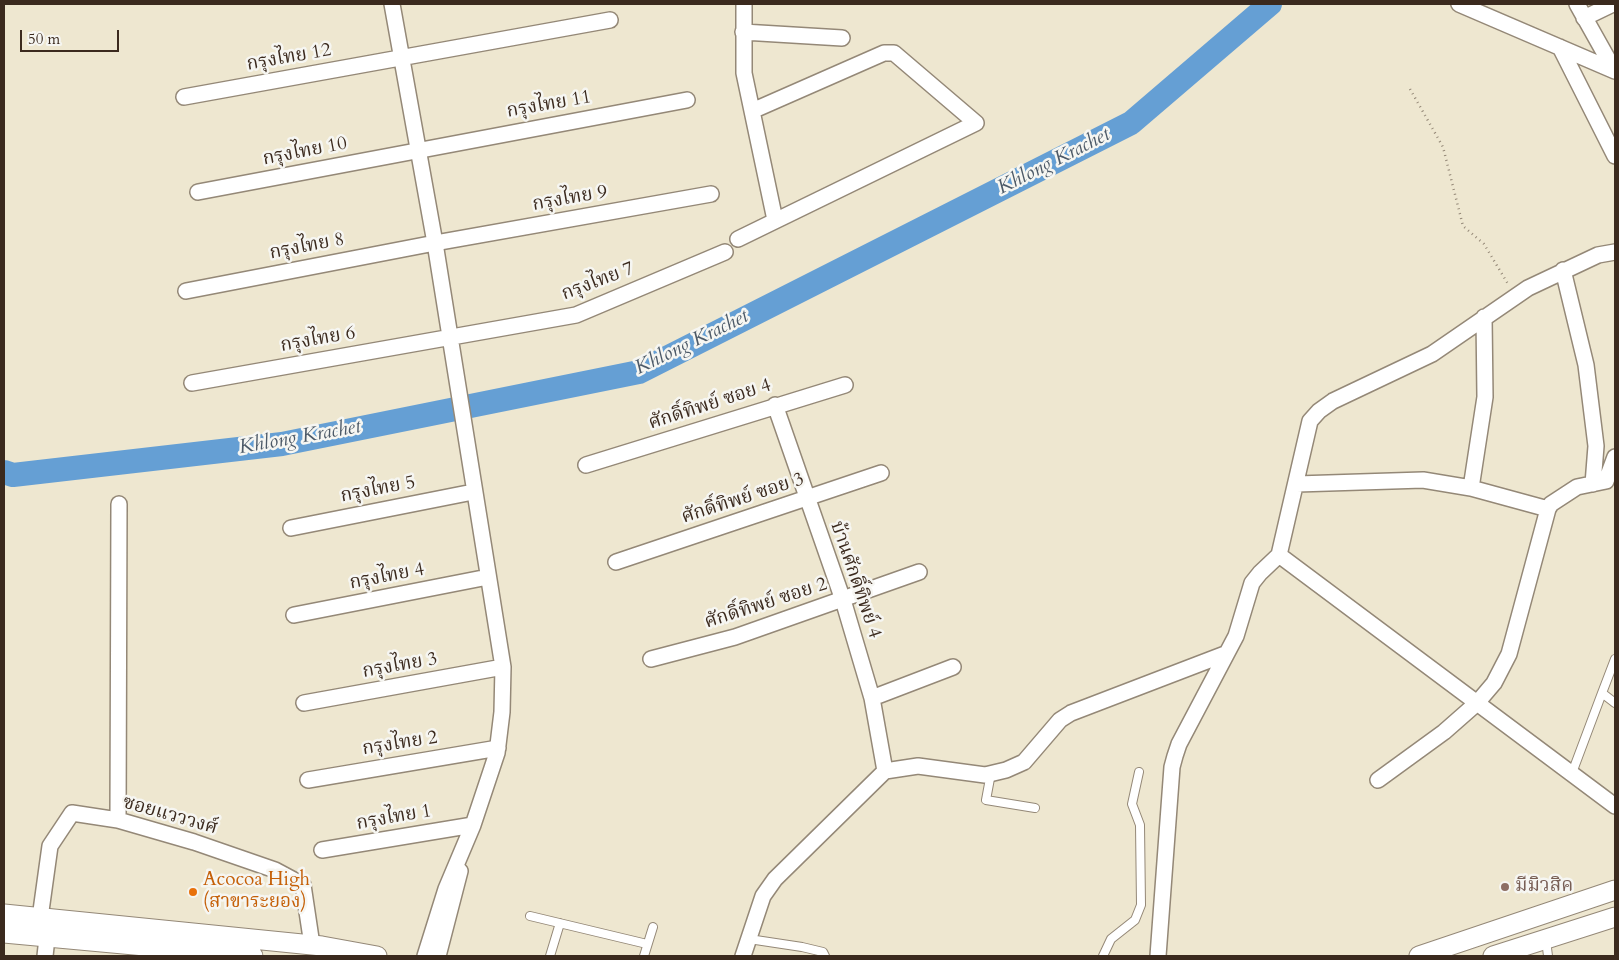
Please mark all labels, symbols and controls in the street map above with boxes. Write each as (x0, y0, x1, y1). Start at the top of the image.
scale bar (22, 20, 121, 52)
text: 50 m (28, 29, 60, 49)
street label: กรุงไทย 12 (245, 39, 333, 77)
street label: กรุงไทย 11 (505, 86, 593, 124)
water label: Khlong Krachet (994, 123, 1114, 201)
street label: กรุงไทย 10 (261, 133, 349, 171)
street label: กรุงไทย 9 (531, 181, 609, 217)
street label: กรุงไทย 8 (268, 229, 346, 265)
street label: กรุงไทย 7 (559, 258, 637, 306)
water label: Khlong Krachet (631, 305, 753, 381)
street label: กรุงไทย 6 (279, 322, 357, 358)
street label: ศักดิ์ทิพย์ ซอย 4 (646, 374, 774, 436)
water label: Khlong Krachet (237, 415, 363, 461)
street label: ศักดิ์ทิพย์ ซอย 3 (679, 468, 807, 530)
street label: กรุงไทย 5 (339, 472, 417, 508)
street label: บ้านศักดิ์ทิพย์ 4 (824, 519, 886, 641)
street label: กรุงไทย 4 (348, 559, 426, 595)
street label: ศักดิ์ทิพย์ ซอย 2 (702, 573, 830, 635)
street label: กรุงไทย 3 (361, 648, 439, 684)
street label: กรุงไทย 2 (361, 727, 439, 761)
street label: ซอยแวววงศ์ (120, 792, 220, 840)
street label: กรุงไทย 1 (355, 800, 433, 836)
place label: Acocoa High (สาขาระยอง) (203, 870, 310, 914)
place label: มีมิวสิค (1515, 876, 1573, 898)
marker: มีมิวสิค (1499, 881, 1511, 893)
marker: Acocoa High (สาขาระยอง) (187, 886, 199, 898)

